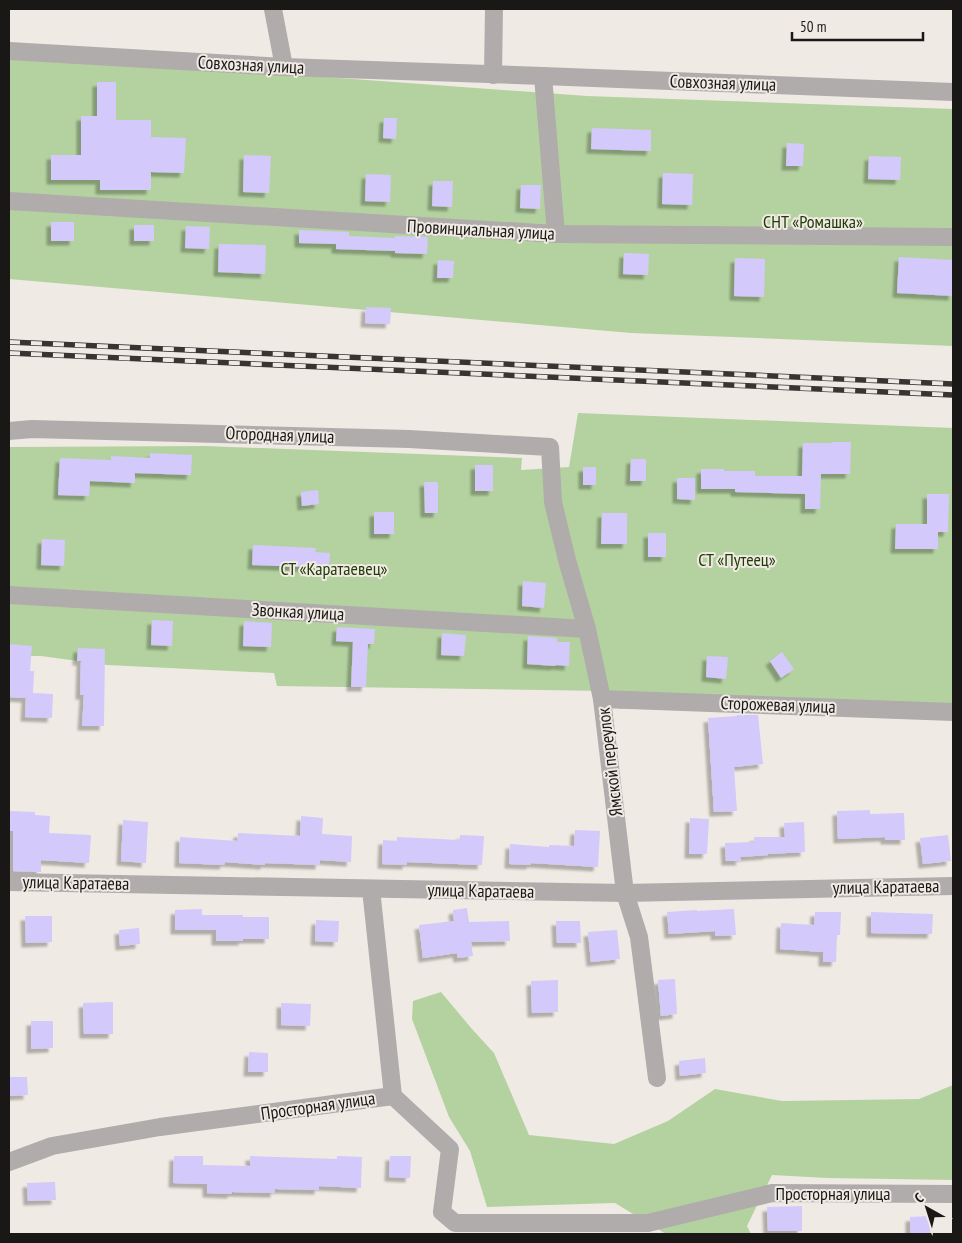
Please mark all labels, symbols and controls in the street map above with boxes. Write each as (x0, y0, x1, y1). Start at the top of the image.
scale bar (792, 10, 923, 42)
text: 50 m (800, 17, 826, 36)
street label: Совхозная улица (197, 50, 305, 79)
street label: Совхозная улица (669, 69, 777, 96)
park label: СНТ «Ромашка» (763, 210, 863, 233)
street label: Провинциальная улица (407, 214, 555, 245)
street label: Огородная улица (225, 421, 335, 448)
park label: СТ «Путеец» (698, 548, 776, 571)
park label: СТ «Каратаевец» (280, 557, 388, 580)
street label: Звонкая улица (251, 598, 345, 625)
street label: Сторожевая улица (720, 691, 836, 718)
street label: Ямской переулок (591, 706, 628, 818)
street label: улица Каратаева (22, 870, 130, 895)
street label: улица Каратаева (832, 874, 940, 899)
street label: улица Каратаева (427, 878, 535, 903)
street label: Просторная улица (259, 1086, 377, 1125)
street label: Просторная улица (775, 1182, 891, 1205)
north arrow (902, 1183, 952, 1233)
text: С (911, 1189, 927, 1207)

